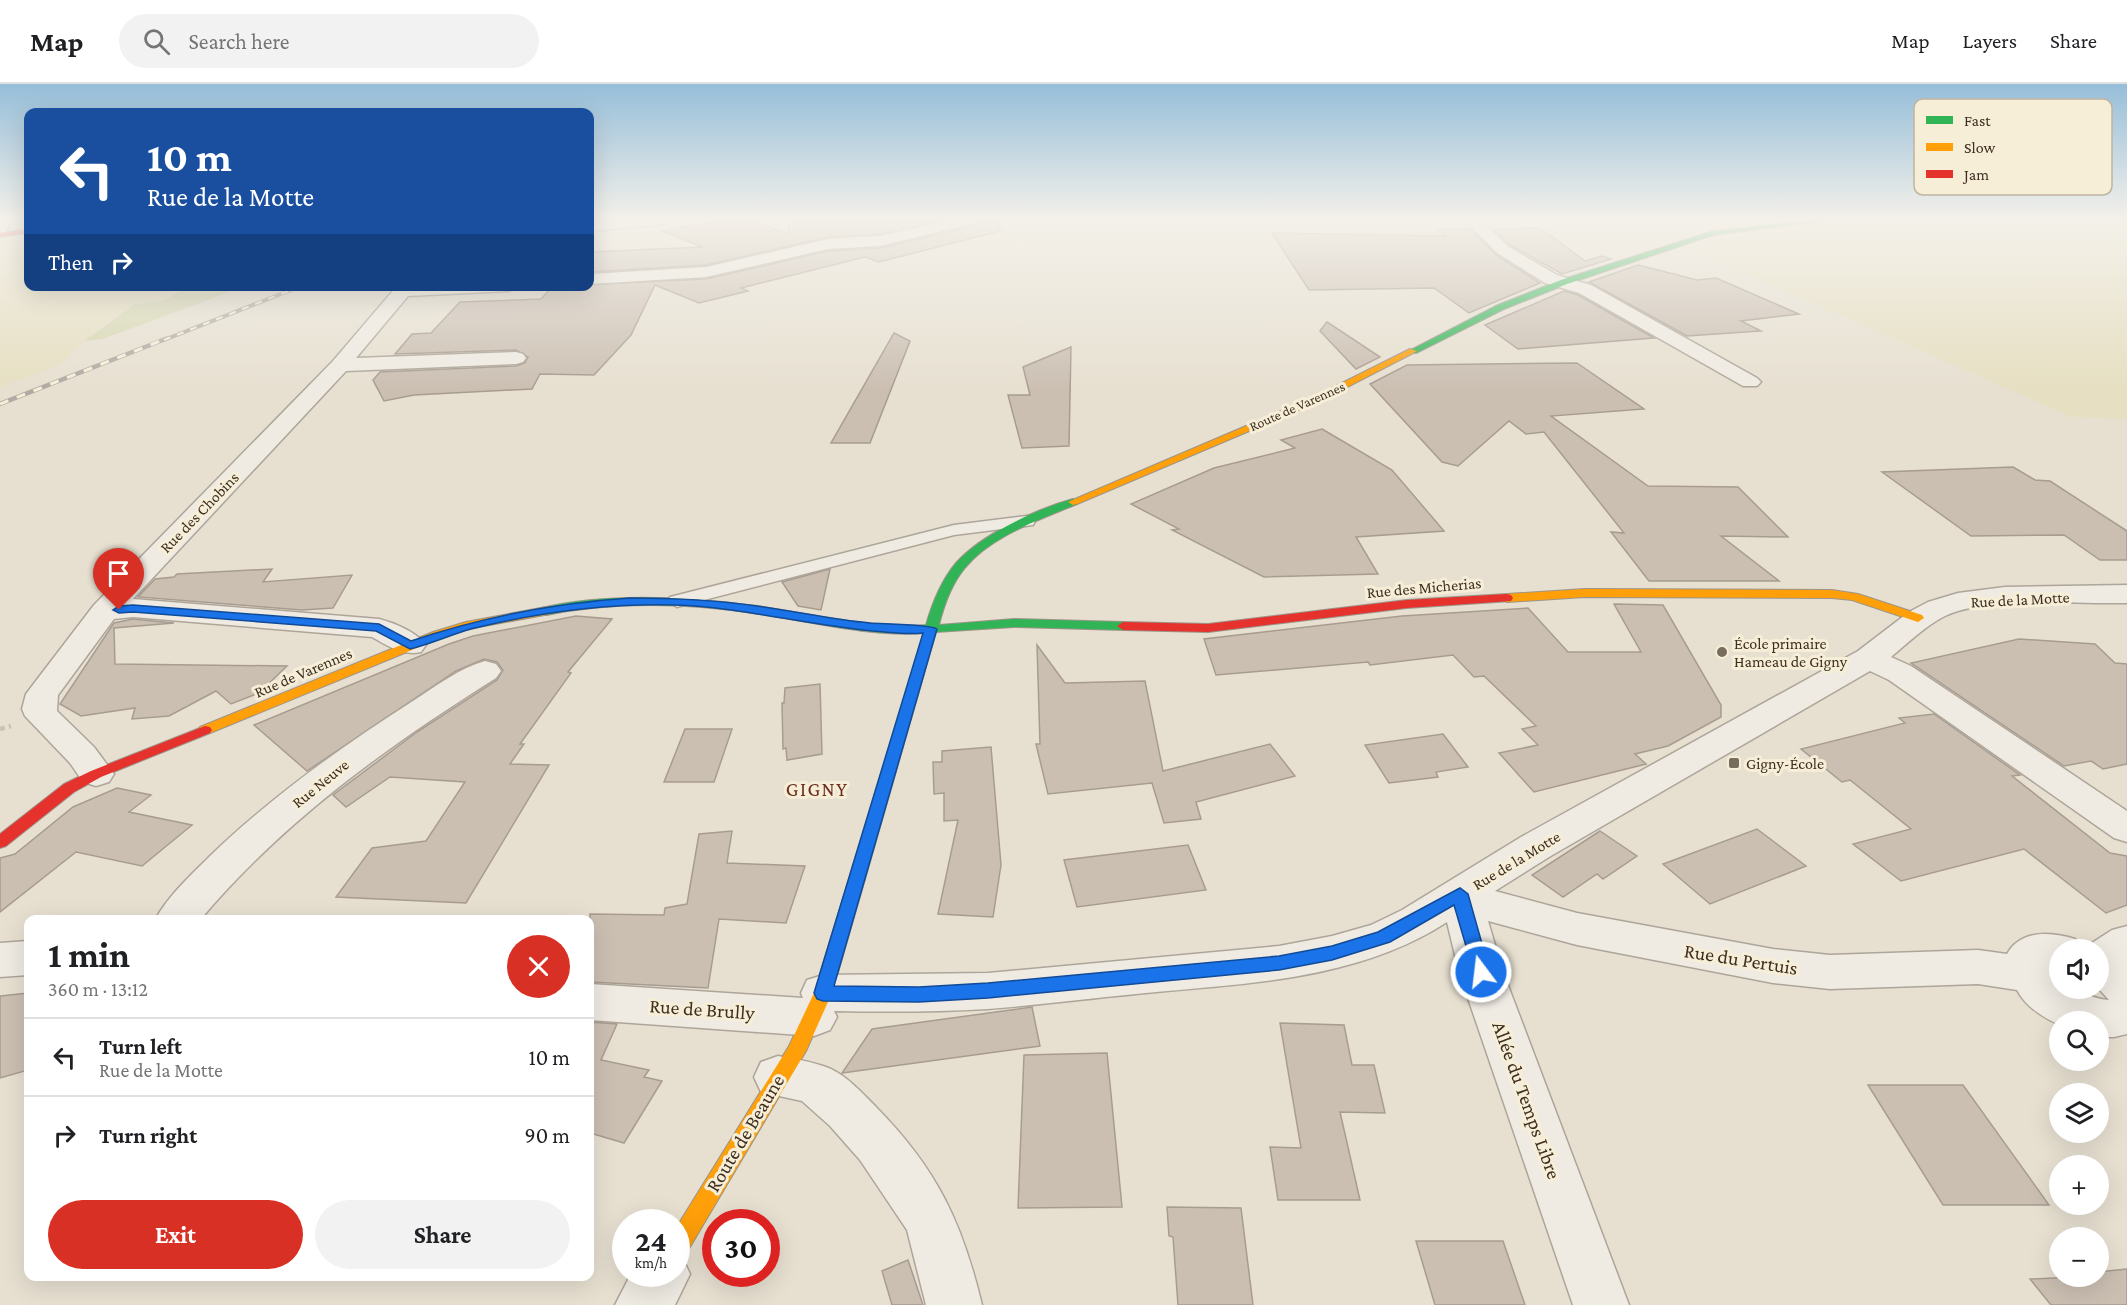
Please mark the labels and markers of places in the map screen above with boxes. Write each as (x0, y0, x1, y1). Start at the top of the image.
pin (93, 548, 144, 610)
place label: École primaire Hameau de Gigny (1734, 635, 1848, 671)
marker: École primaire Hameau de Gigny (1715, 645, 1729, 659)
place label: Gigny-École (1746, 755, 1824, 773)
marker: Gigny-École (1727, 756, 1741, 770)

